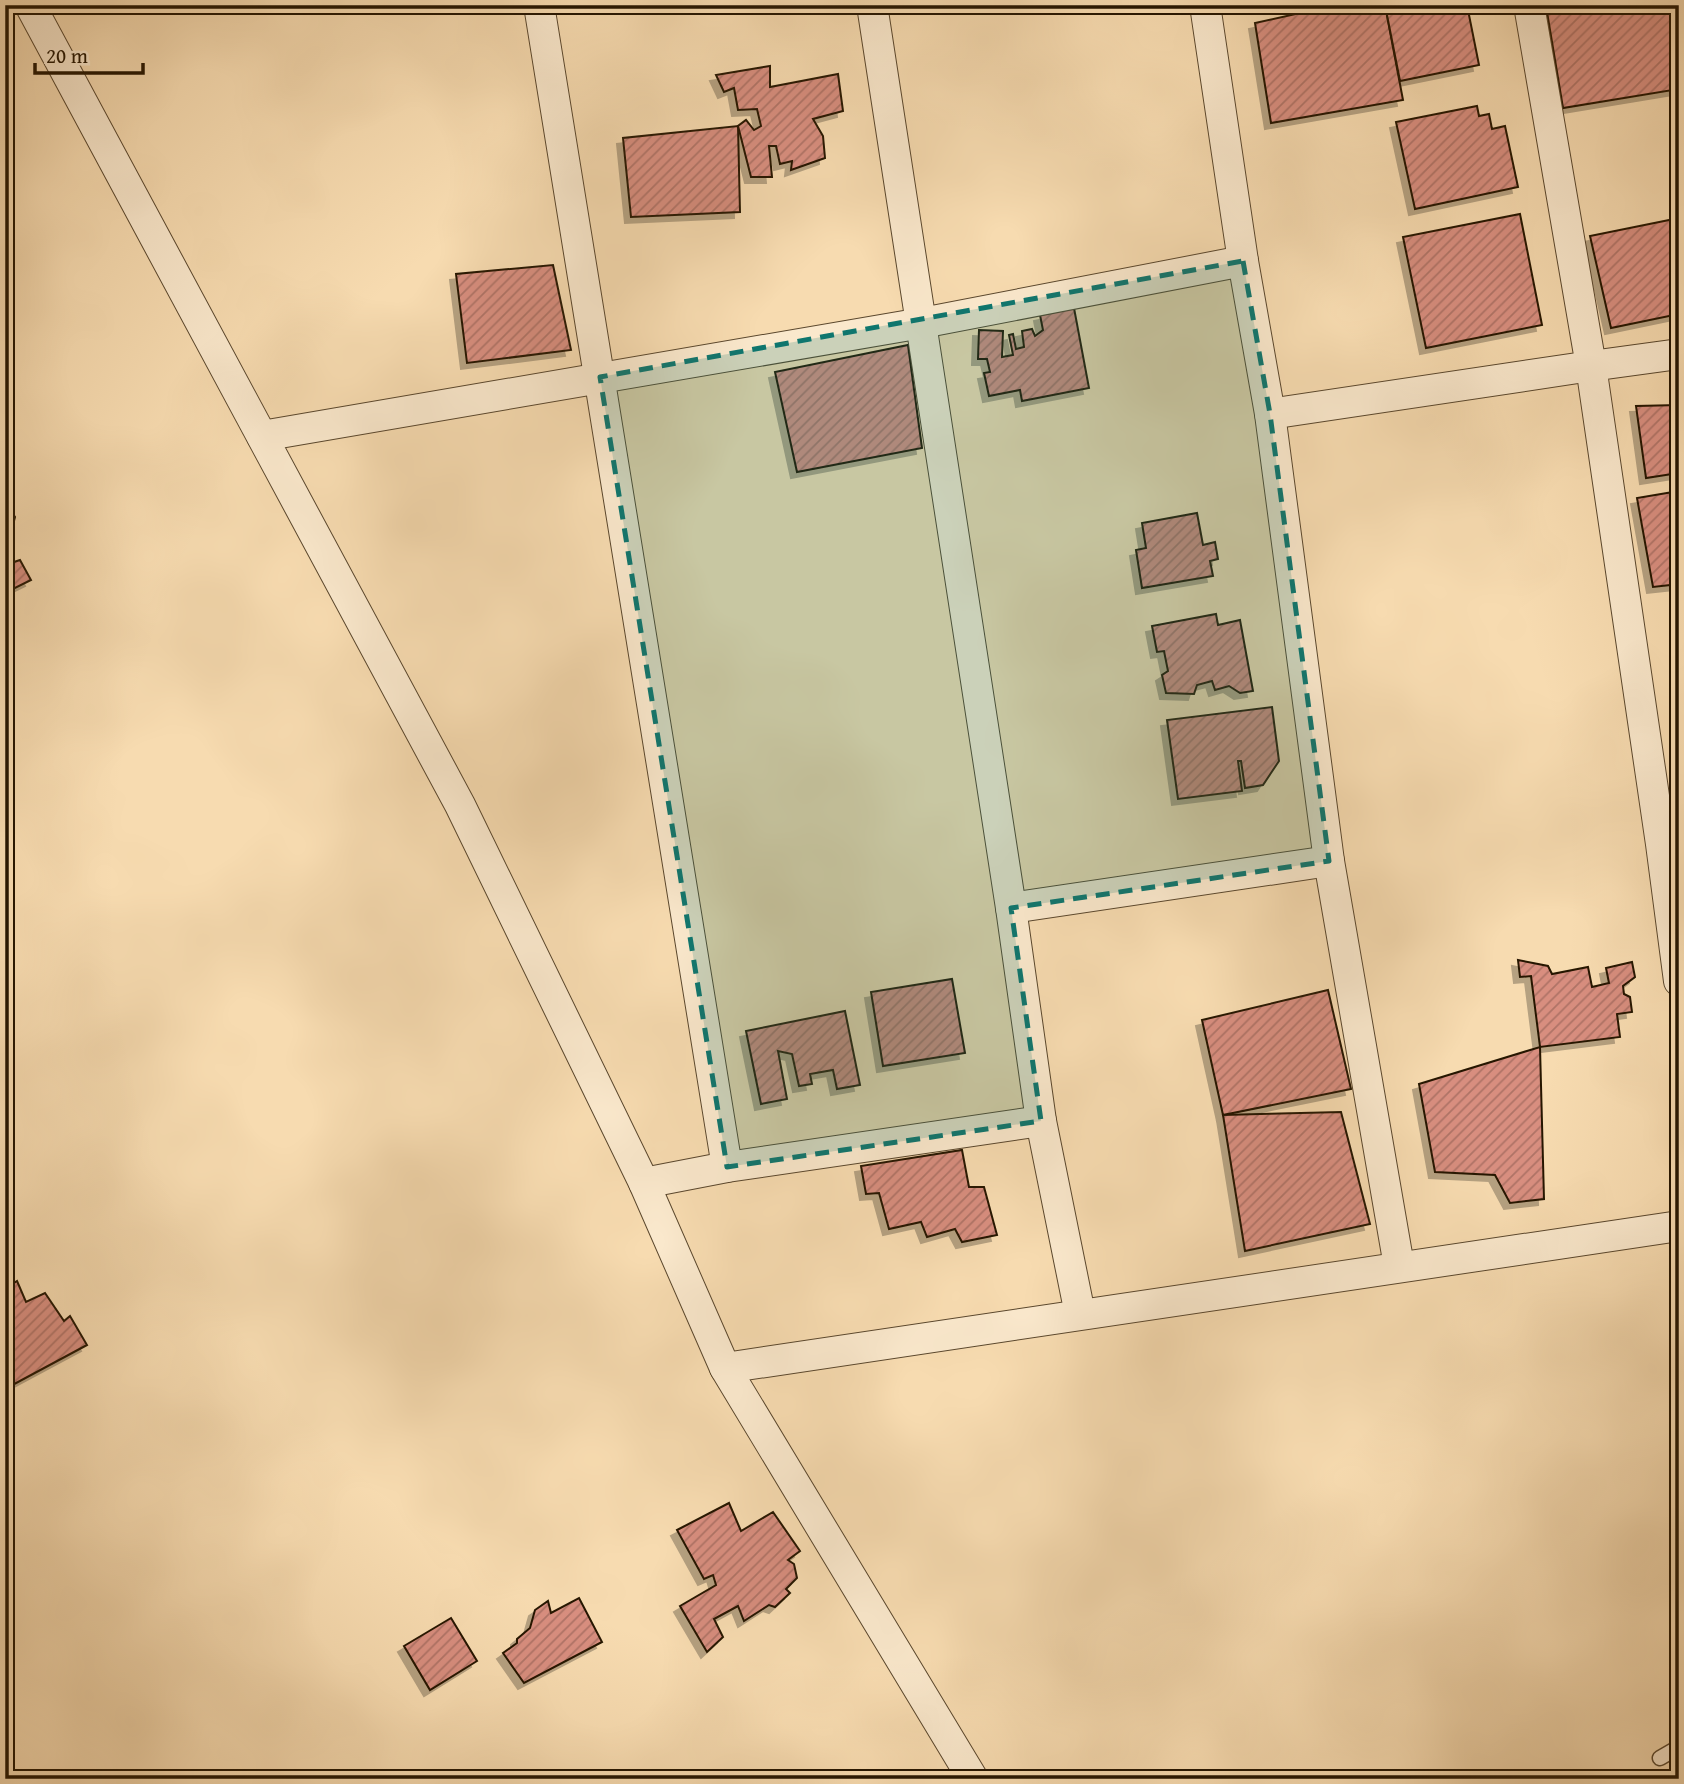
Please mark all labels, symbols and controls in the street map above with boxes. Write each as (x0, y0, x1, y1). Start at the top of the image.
scale bar (35, 32, 144, 76)
text: 20 m (46, 40, 88, 71)

